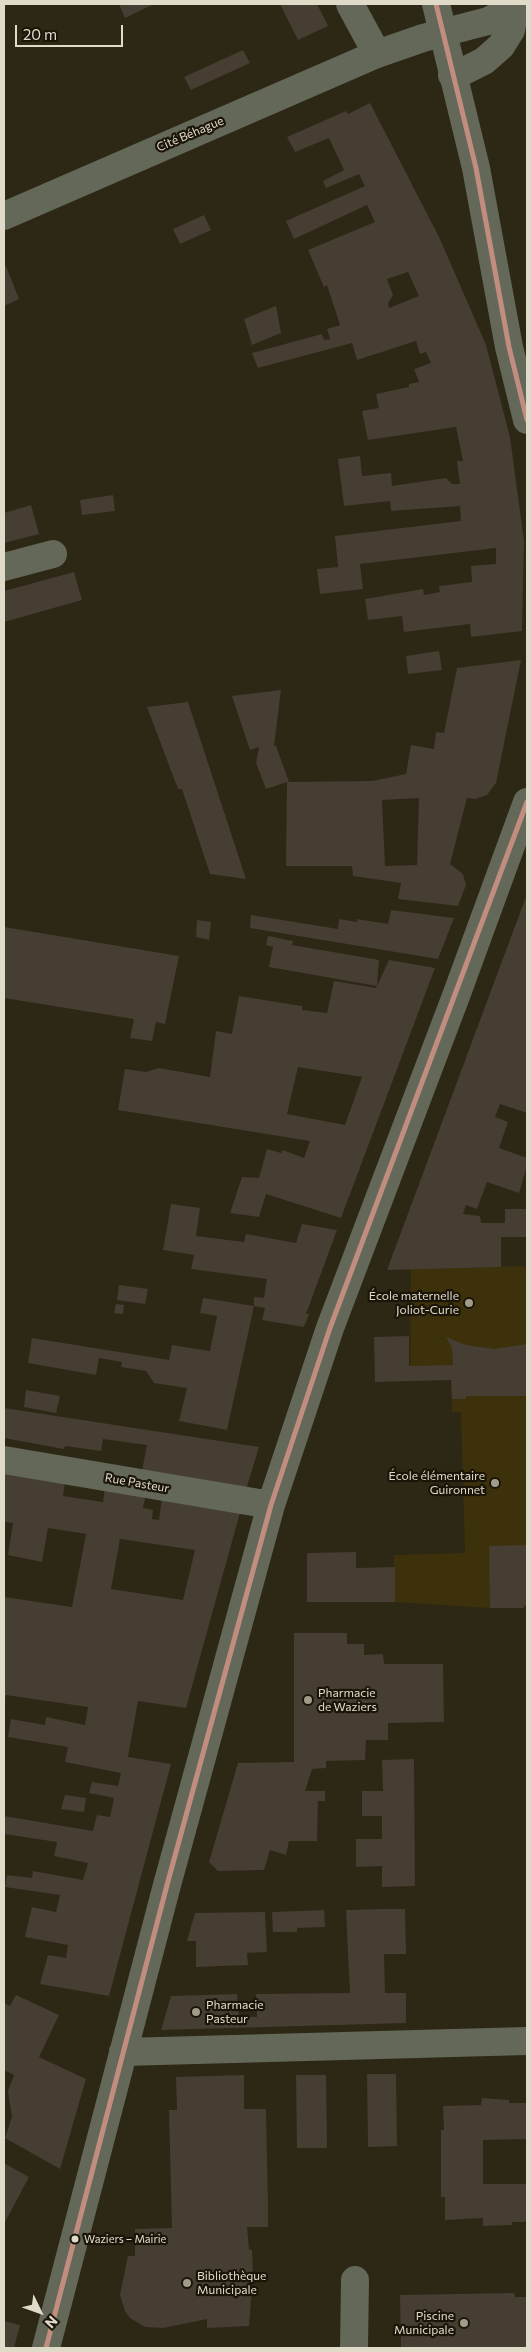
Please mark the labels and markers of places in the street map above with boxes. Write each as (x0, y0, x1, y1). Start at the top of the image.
place label: École maternelle Joliot-Curie (369, 1289, 459, 1317)
marker: École maternelle Joliot-Curie (463, 1297, 475, 1309)
place label: École élémentaire Guironnet (389, 1469, 485, 1497)
marker: École élémentaire Guironnet (489, 1477, 501, 1489)
place label: Pharmacie de Waziers (318, 1686, 377, 1714)
marker: Pharmacie de Waziers (302, 1694, 314, 1706)
place label: Pharmacie Pasteur (206, 1998, 264, 2026)
marker: Pharmacie Pasteur (190, 2006, 202, 2018)
place label: Waziers – Mairie (84, 2232, 166, 2246)
marker: Waziers – Mairie (70, 2234, 80, 2244)
place label: Bibliothèque Municipale (197, 2269, 266, 2297)
marker: Bibliothèque Municipale (181, 2277, 193, 2289)
place label: Piscine Municipale (394, 2309, 454, 2337)
marker: Piscine Municipale (458, 2317, 470, 2329)

